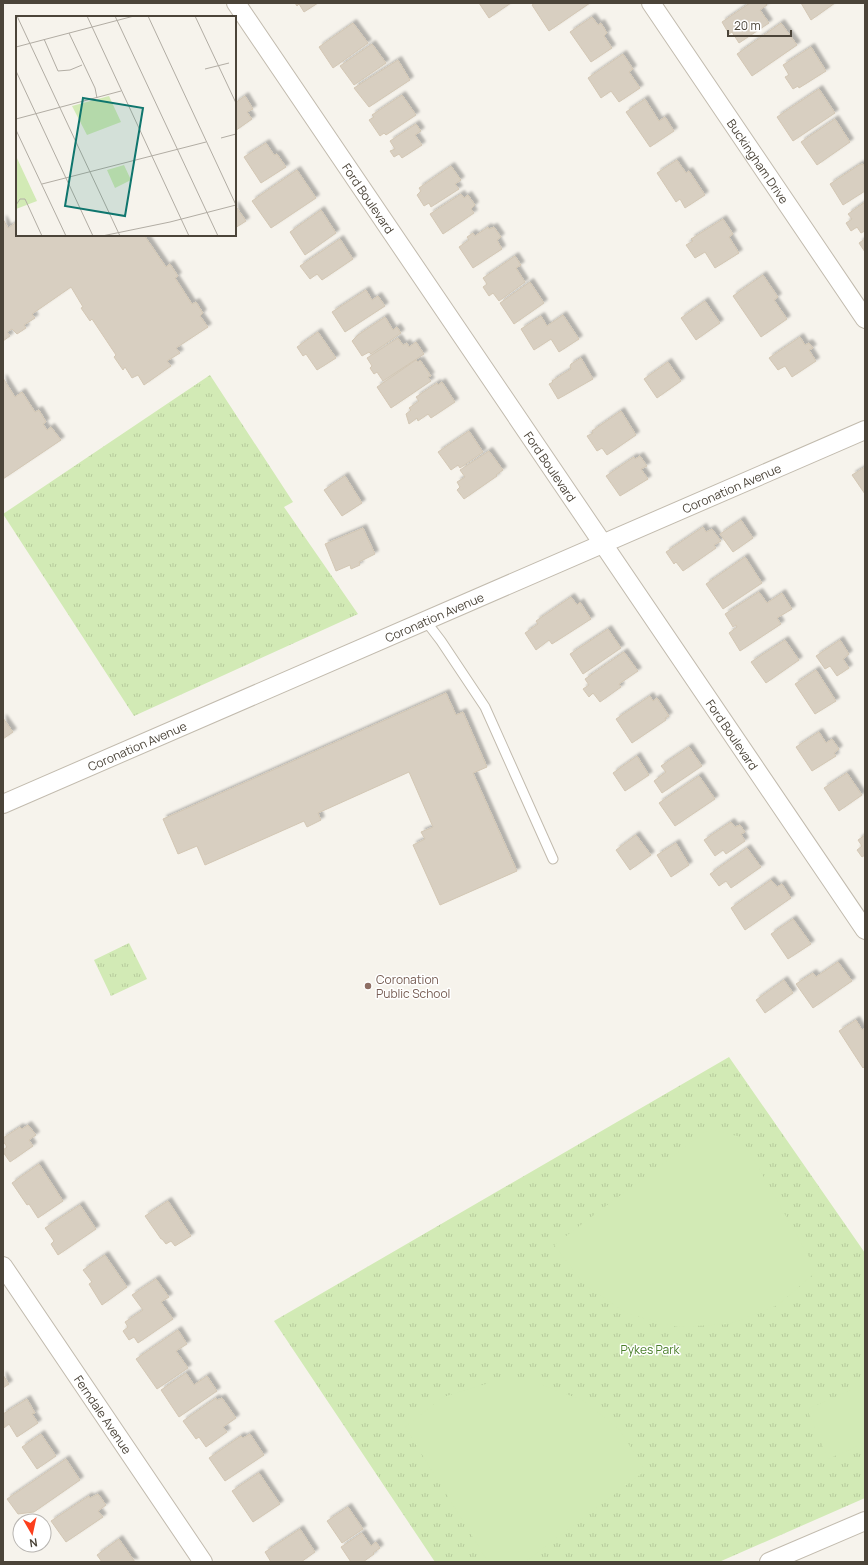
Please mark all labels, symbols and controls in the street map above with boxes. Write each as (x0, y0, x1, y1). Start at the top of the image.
scale bar (728, 12, 791, 38)
inset map (16, 16, 236, 236)
text: 20 m (734, 17, 761, 34)
street label: Buckingham Drive (723, 116, 793, 207)
street label: Ford Boulevard (339, 160, 398, 237)
street label: Ford Boulevard (520, 428, 580, 505)
street label: Coronation Avenue (679, 459, 784, 517)
street label: Coronation Avenue (382, 588, 486, 646)
street label: Ford Boulevard (702, 696, 762, 773)
street label: Coronation Avenue (85, 717, 189, 775)
place label: Coronation Public School (376, 971, 450, 1002)
marker: Coronation Public School (363, 981, 373, 991)
park label: Pykes Park (620, 1341, 681, 1358)
street label: Ferndale Avenue (71, 1372, 136, 1457)
north arrow (12, 1513, 52, 1553)
text: N (28, 1535, 39, 1551)

